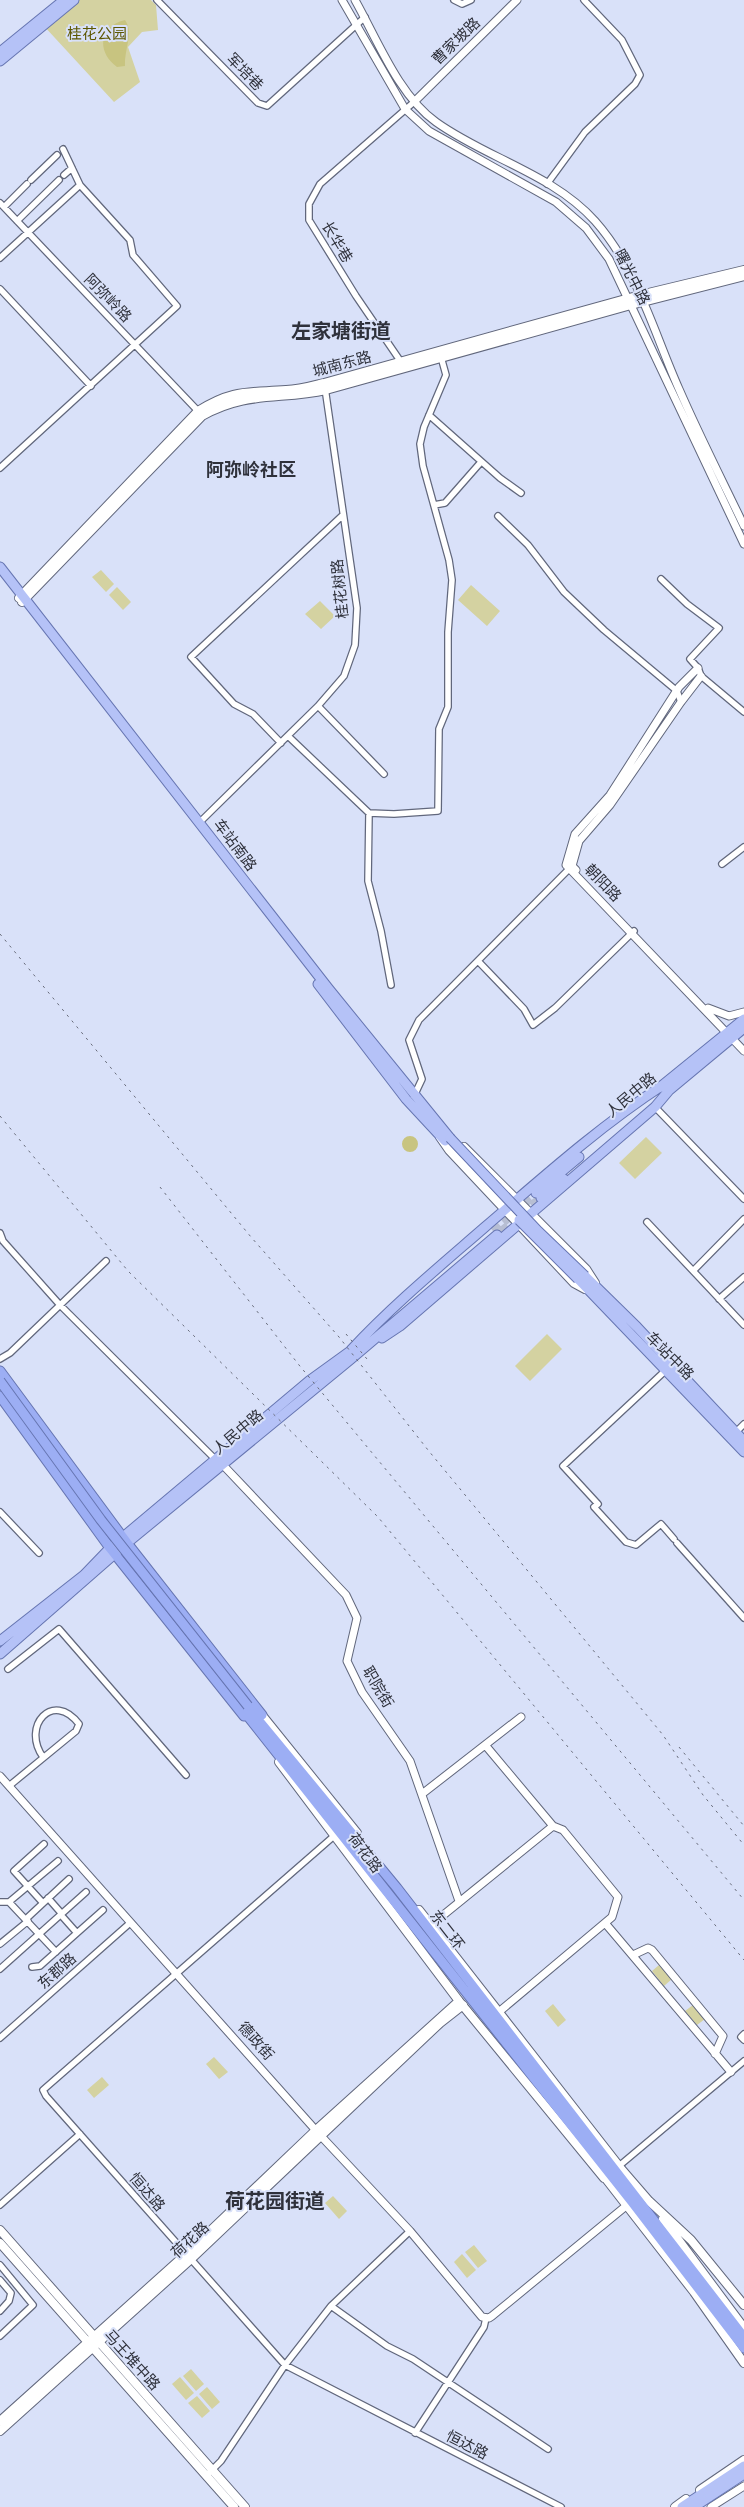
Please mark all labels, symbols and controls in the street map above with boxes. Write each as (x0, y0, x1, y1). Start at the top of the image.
street label: 曹家坡路 (427, 12, 485, 69)
park label: 桂花公园 (67, 23, 127, 44)
street label: 军培巷 (222, 48, 269, 95)
street label: 长华巷 (317, 217, 358, 266)
street label: 曙光中路 (609, 245, 655, 308)
street label: 阿弥岭路 (80, 269, 137, 327)
district label: 左家塘街道 (291, 317, 391, 345)
street label: 城南东路 (310, 346, 374, 381)
district label: 阿弥岭社区 (206, 457, 296, 482)
street label: 桂花树路 (326, 558, 353, 620)
street label: 车站南路 (209, 814, 262, 875)
street label: 朝阳路 (580, 859, 627, 906)
street label: 人民中路 (601, 1067, 660, 1122)
street label: 车站中路 (642, 1327, 699, 1384)
street label: 人民中路 (208, 1404, 267, 1459)
street label: 职院街 (358, 1662, 399, 1711)
street label: 荷花路 (343, 1828, 387, 1877)
street label: 东二环 (425, 1905, 470, 1954)
street label: 东郡路 (33, 1948, 80, 1993)
street label: 德政街 (234, 2017, 279, 2064)
street label: 恒达路 (125, 2168, 170, 2216)
district label: 荷花园街道 (225, 2187, 325, 2215)
street label: 荷花路 (166, 2217, 213, 2263)
street label: 马王堆中路 (99, 2325, 165, 2395)
street label: 恒达路 (442, 2425, 492, 2464)

